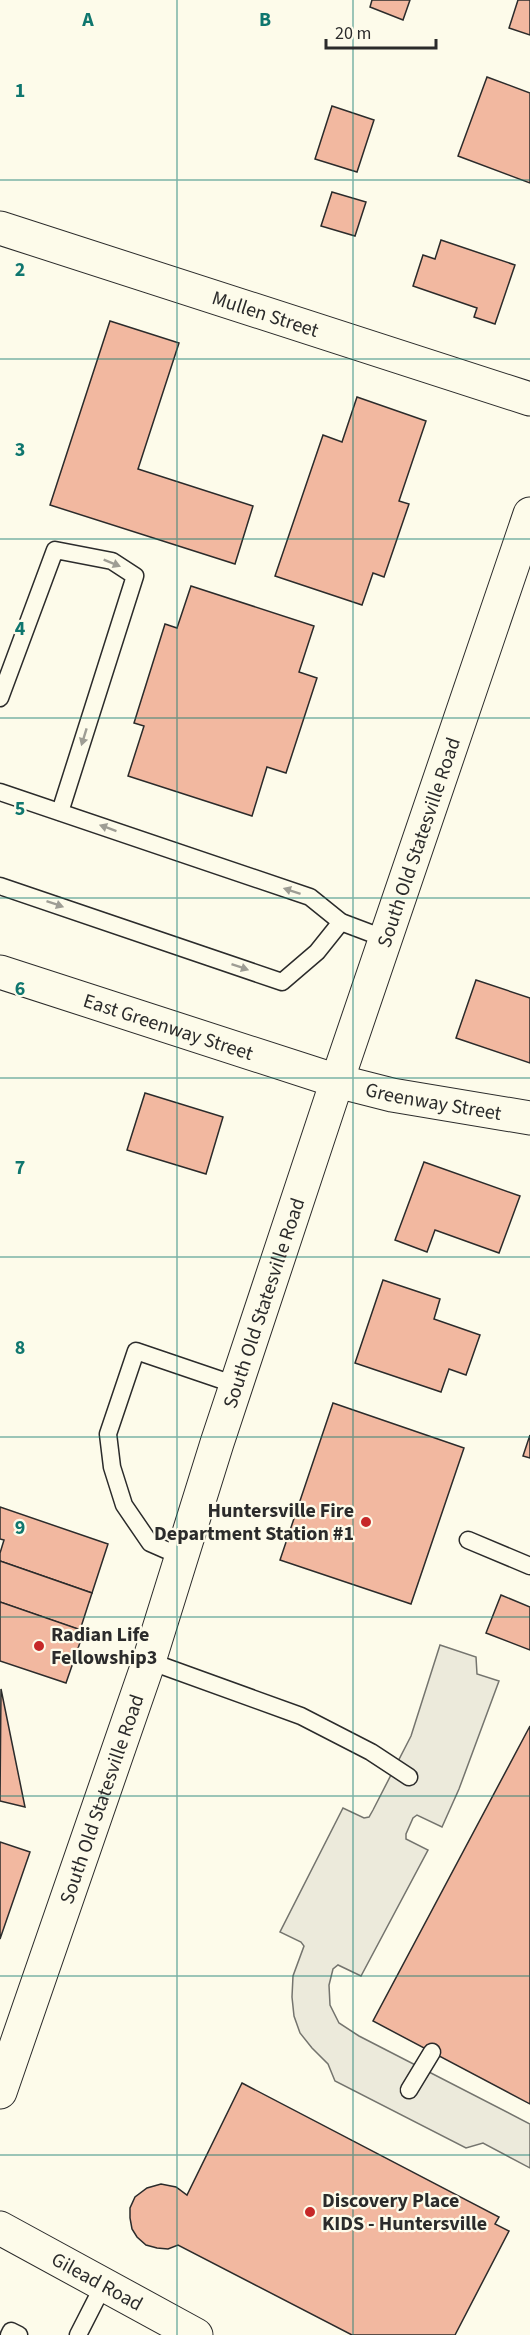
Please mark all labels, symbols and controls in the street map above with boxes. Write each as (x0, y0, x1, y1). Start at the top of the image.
text: A (81, 6, 94, 34)
text: B (259, 6, 271, 34)
scale bar (326, 12, 436, 50)
text: 20 m (335, 21, 371, 46)
text: 1 (15, 77, 25, 105)
text: 2 (15, 256, 25, 284)
street label: Mullen Street (208, 284, 322, 345)
text: 3 (15, 436, 25, 464)
one-way arrow (103, 558, 121, 568)
text: 4 (15, 615, 26, 643)
one-way arrow (79, 728, 88, 746)
street label: South Old Statesville Road (371, 734, 468, 951)
text: 5 (15, 795, 25, 823)
one-way arrow (99, 822, 117, 832)
one-way arrow (283, 886, 301, 895)
one-way arrow (46, 900, 64, 910)
one-way arrow (231, 963, 249, 973)
text: 6 (15, 975, 25, 1003)
street label: East Greenway Street (80, 987, 257, 1068)
street label: Greenway Street (362, 1076, 504, 1128)
text: 7 (15, 1154, 25, 1182)
street label: South Old Statesville Road (216, 1194, 312, 1412)
text: 8 (15, 1334, 25, 1362)
place label: Huntersville Fire Department Station #1 (154, 1497, 354, 1548)
text: 9 (15, 1514, 25, 1542)
marker: Huntersville Fire Department Station #1 (359, 1515, 373, 1529)
place label: Radian Life Fellowship3 (51, 1621, 157, 1672)
marker: Radian Life Fellowship3 (32, 1639, 46, 1653)
street label: South Old Statesville Road (53, 1691, 151, 1908)
place label: Discovery Place KIDS - Huntersville (322, 2187, 487, 2238)
marker: Discovery Place KIDS - Huntersville (303, 2205, 317, 2219)
street label: Gilead Road (46, 2246, 148, 2318)

